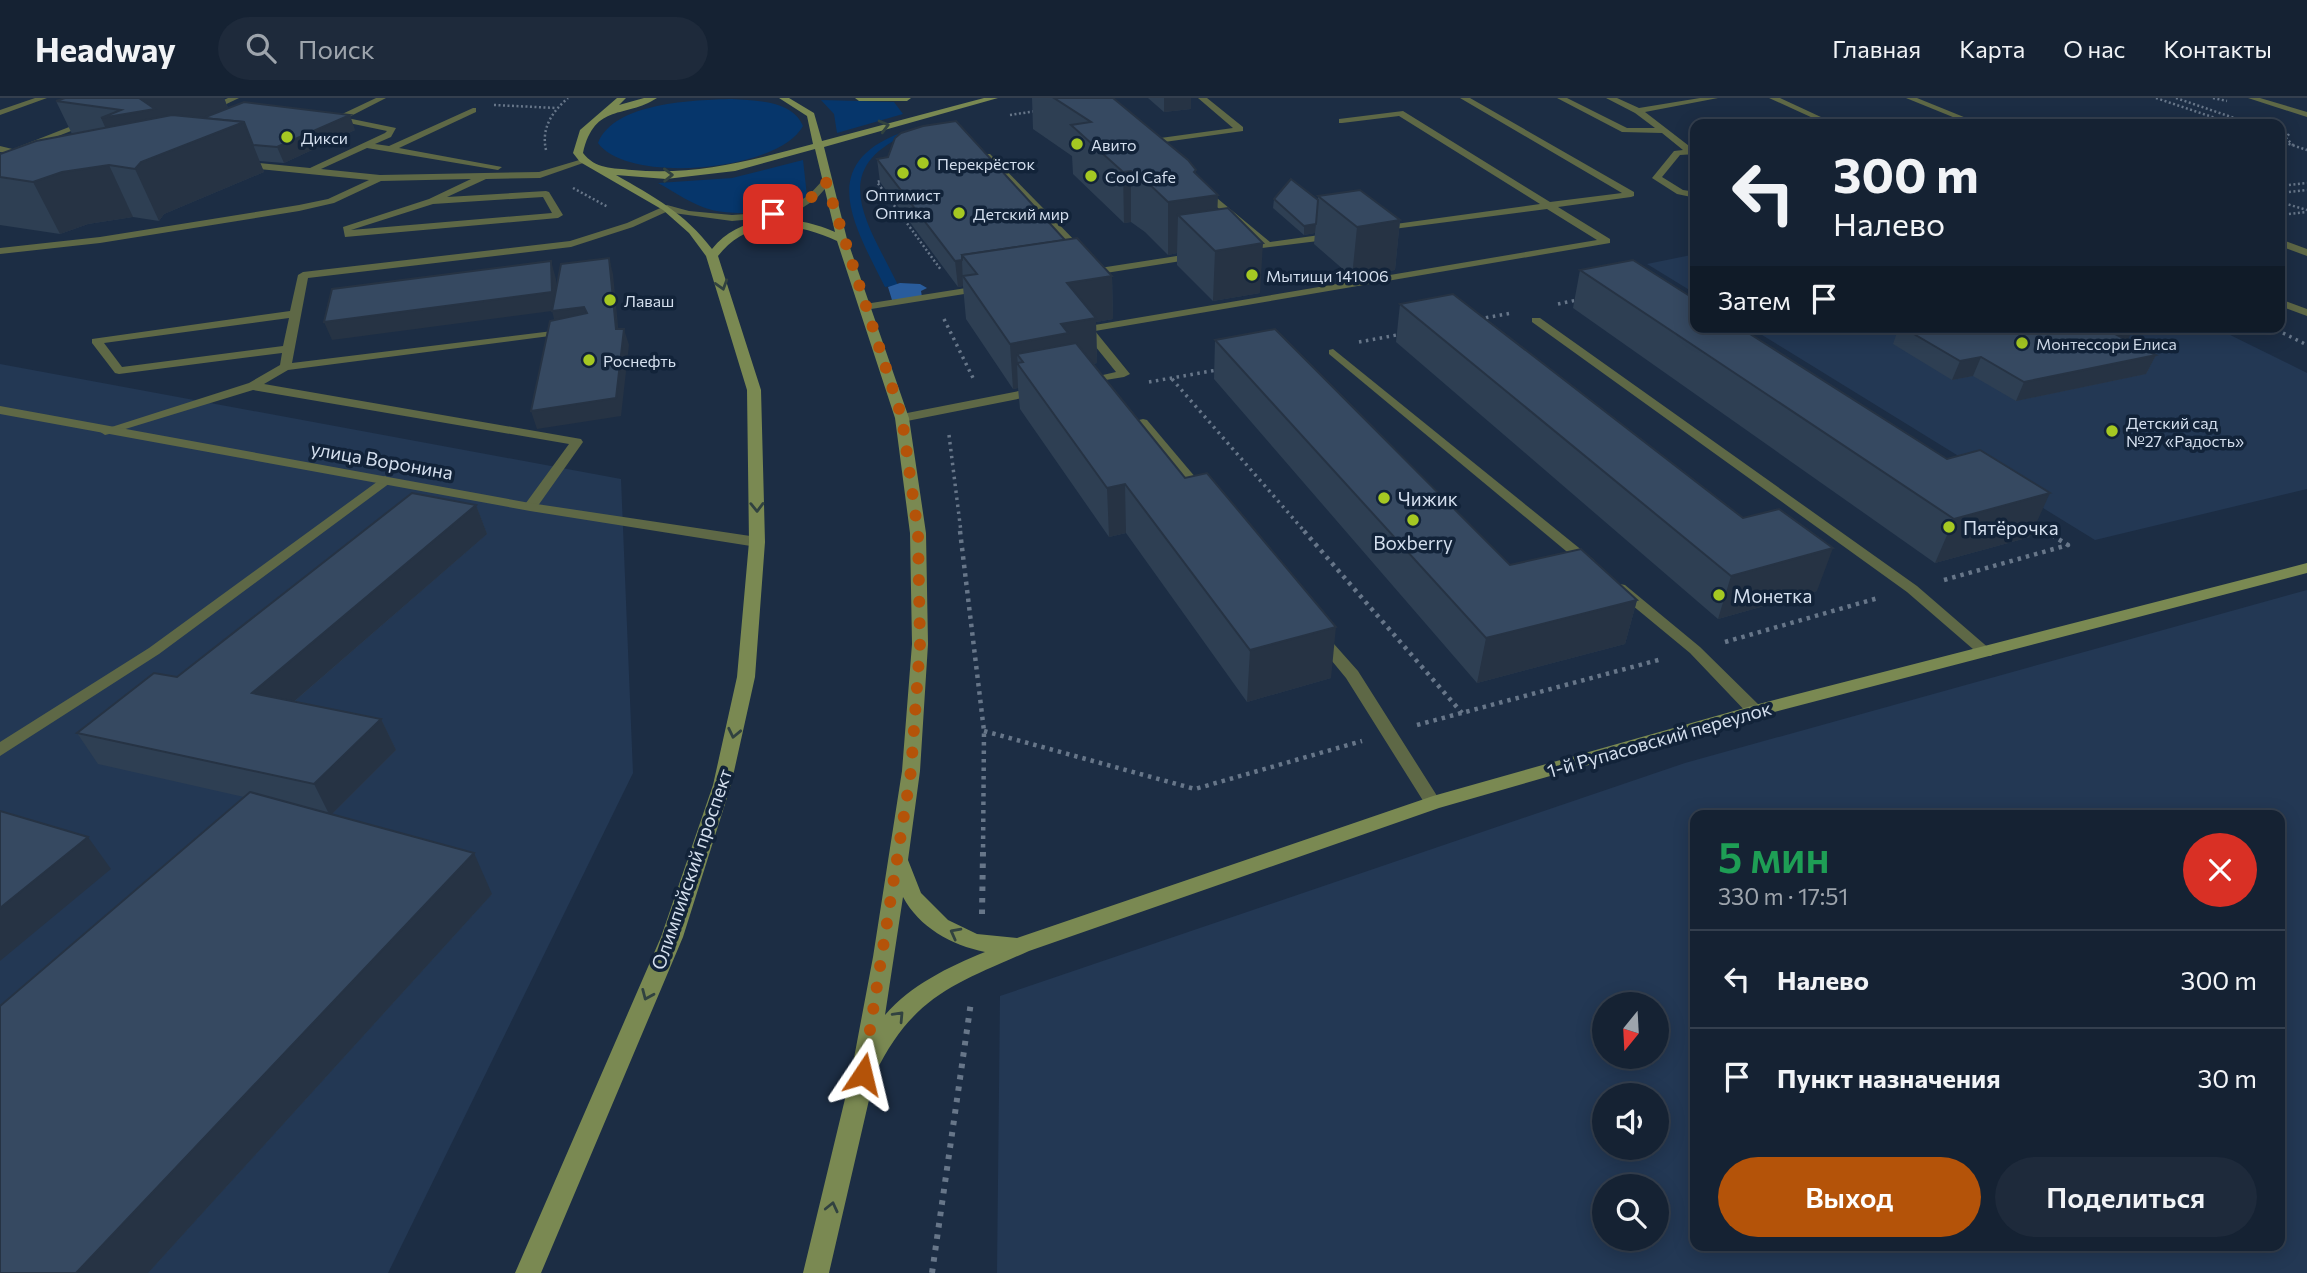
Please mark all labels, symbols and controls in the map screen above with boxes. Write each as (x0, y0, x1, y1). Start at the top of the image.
search box (218, 17, 708, 80)
text: Headway (35, 28, 176, 69)
icon: search (242, 29, 280, 67)
text: Поиск (298, 33, 375, 64)
text: Главная (1832, 34, 1921, 63)
text: Карта (1959, 34, 2025, 63)
text: О нас (2063, 34, 2125, 63)
text: Контакты (2163, 34, 2272, 63)
one-way arrow (878, 120, 890, 134)
place label: Дикси (301, 128, 348, 147)
marker: Дикси (279, 129, 295, 145)
place label: Авито (1091, 135, 1137, 154)
marker: Авито (1069, 136, 1085, 152)
text: 300 m (1833, 143, 1979, 203)
icon: left (1718, 147, 1809, 238)
place label: Перекрёсток (937, 154, 1035, 173)
marker: Перекрёсток (915, 155, 931, 171)
marker: Оптимист Оптика (895, 165, 911, 181)
one-way arrow (663, 167, 673, 183)
place label: Cool Cafe (1105, 167, 1176, 186)
marker: Cool Cafe (1083, 168, 1099, 184)
pin (743, 184, 803, 244)
place label: Оптимист Оптика (866, 185, 941, 222)
icon: arrive (754, 195, 792, 233)
text: Налево (1833, 203, 1945, 243)
place label: Детский мир (973, 204, 1069, 223)
marker: Детский мир (951, 205, 967, 221)
place label: Мытищи 141006 (1266, 266, 1389, 285)
marker: Мытищи 141006 (1244, 267, 1260, 283)
one-way arrow (714, 278, 729, 290)
icon: arrive (1805, 280, 1843, 318)
text: Затем (1718, 284, 1791, 315)
place label: Лаваш (624, 291, 674, 310)
marker: Лаваш (602, 292, 618, 308)
place label: Монтессори Елиса (2036, 334, 2177, 353)
marker: Монтессори Елиса (2014, 335, 2030, 351)
place label: Роснефть (603, 351, 676, 370)
marker: Роснефть (581, 352, 597, 368)
place label: Детский сад №27 «Радость» (2126, 413, 2244, 450)
marker: Детский сад №27 «Радость» (2104, 423, 2120, 439)
street label: улица Воронина (309, 436, 455, 484)
place label: Чижик (1398, 487, 1458, 510)
marker: Чижик (1376, 490, 1392, 506)
one-way arrow (749, 502, 764, 513)
marker: Boxberry (1405, 512, 1421, 528)
place label: Пятёрочка (1963, 516, 2059, 539)
marker: Пятёрочка (1941, 519, 1957, 535)
place label: Boxberry (1373, 531, 1453, 554)
place label: Монетка (1733, 584, 1812, 607)
marker: Монетка (1711, 587, 1727, 603)
street label: 1-й Рупасовский переулок (1544, 696, 1774, 782)
one-way arrow (727, 727, 742, 739)
street label: Олимпийский проспект (646, 765, 736, 972)
text: 5 мин (1718, 830, 1830, 882)
button: close (2183, 833, 2257, 907)
text: 330 m · 17:51 (1718, 882, 1848, 910)
one-way arrow (950, 928, 962, 941)
icon: left (1718, 960, 1756, 998)
text: Налево (1777, 964, 1869, 995)
text: 300 m (2181, 964, 2257, 995)
one-way arrow (641, 988, 655, 1000)
north arrow (1592, 992, 1670, 1069)
map controls (1592, 992, 1669, 1251)
one-way arrow (891, 1011, 903, 1024)
position arrow (826, 1037, 900, 1111)
icon: arrive (1718, 1058, 1756, 1096)
text: Пункт назначения (1777, 1062, 2001, 1093)
text: 30 m (2198, 1062, 2257, 1093)
button: sound (1592, 1083, 1669, 1160)
button: Выход (1718, 1157, 1981, 1237)
button: Поделиться (1995, 1157, 2257, 1237)
button: search (1592, 1174, 1669, 1251)
one-way arrow (823, 1201, 838, 1213)

